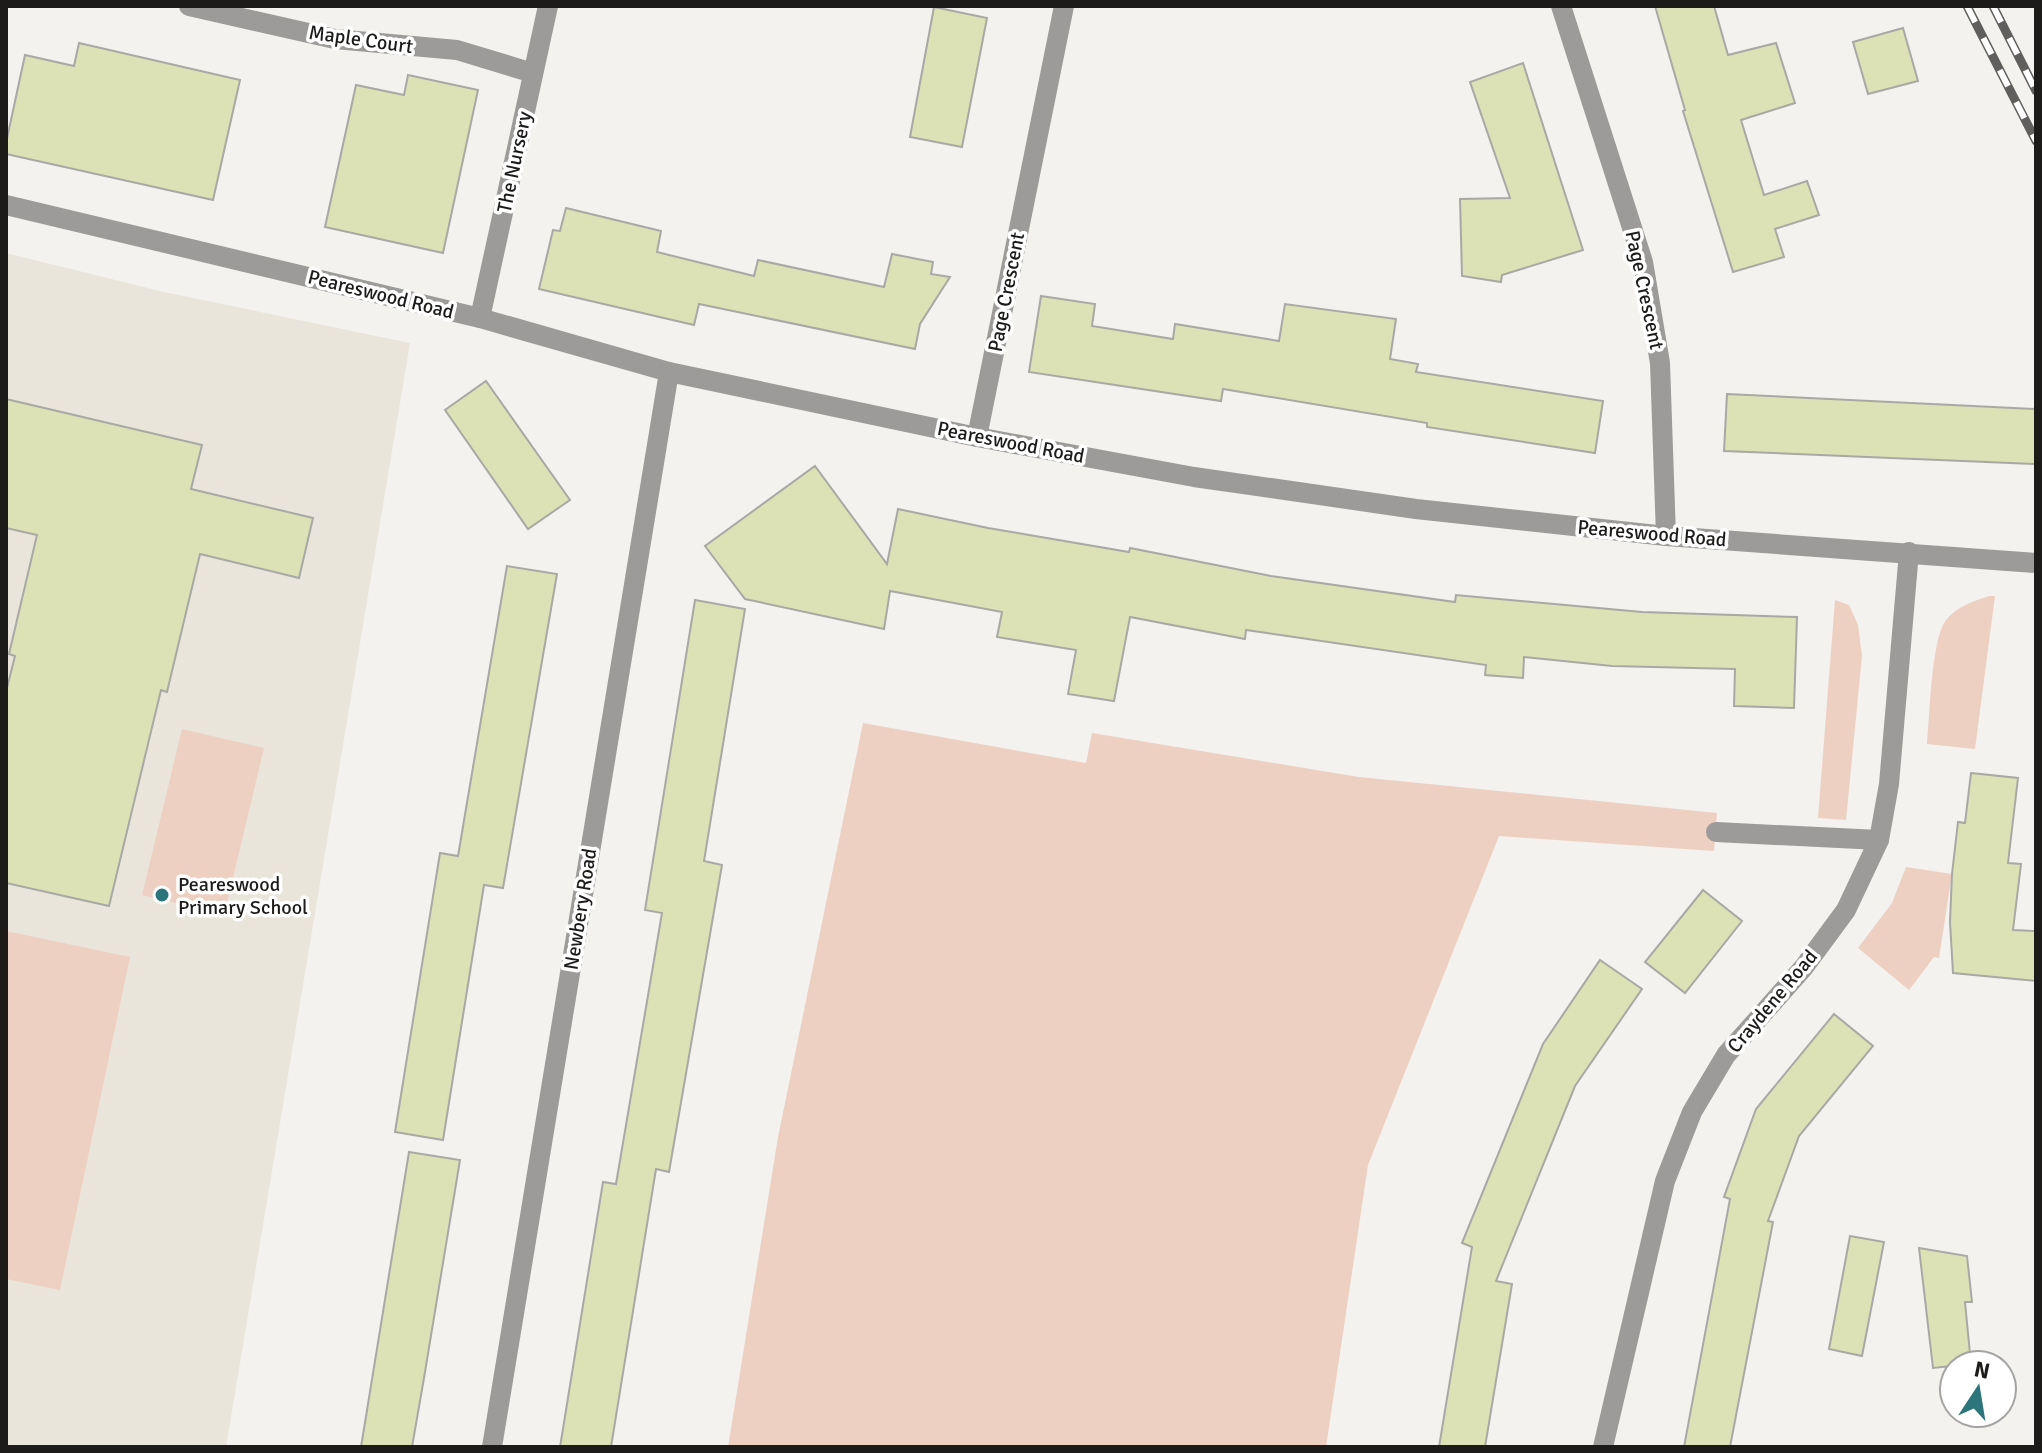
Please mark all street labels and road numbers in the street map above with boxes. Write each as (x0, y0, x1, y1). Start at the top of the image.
street label: Maple Court (307, 20, 415, 59)
street label: The Nursery (492, 108, 538, 215)
street label: Page Crescent (1620, 228, 1669, 352)
street label: Page Crescent (983, 230, 1030, 354)
street label: Peareswood Road (305, 264, 456, 325)
street label: Peareswood Road (935, 416, 1087, 469)
street label: Peareswood Road (1576, 515, 1728, 552)
street label: Newbery Road (559, 846, 602, 972)
street label: Craydene Road (1722, 945, 1823, 1058)

